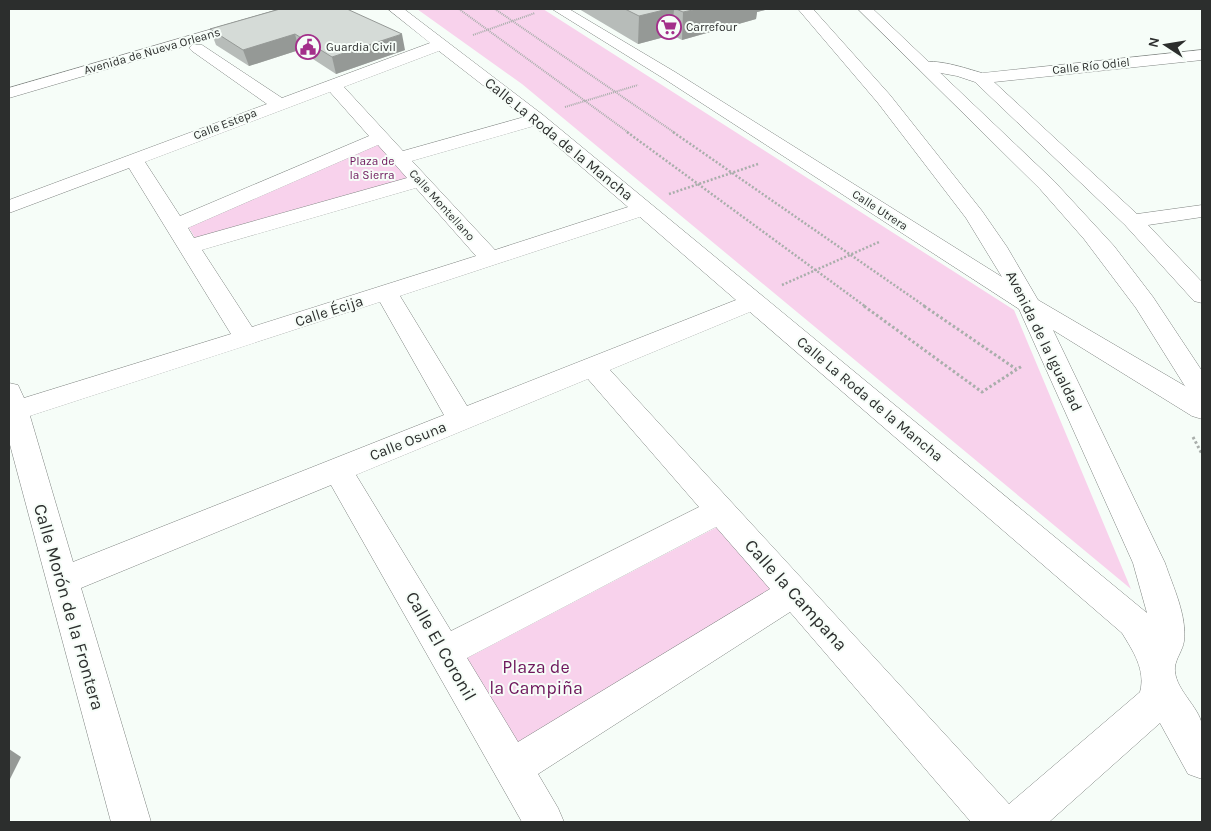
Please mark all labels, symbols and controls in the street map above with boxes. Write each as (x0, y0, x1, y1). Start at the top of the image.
supermarket icon: Carrefour (656, 14, 682, 40)
place label: Carrefour (686, 20, 738, 34)
north arrow (1141, 20, 1191, 70)
street label: Avenida de Nueva Orleans (82, 25, 222, 77)
public building icon: Guardia Civil (295, 34, 321, 60)
text: N (1144, 36, 1163, 49)
place label: Guardia Civil (326, 40, 396, 54)
street label: Calle Río Odiel (1051, 55, 1131, 77)
street label: Calle La Roda de la Mancha (481, 74, 637, 204)
street label: Calle Estepa (191, 105, 259, 143)
park label: Plaza de la Sierra (349, 154, 395, 182)
street label: Calle Montellano (406, 166, 478, 244)
street label: Calle Utrera (850, 187, 910, 233)
street label: Avenida de la Igualdad (1002, 268, 1086, 414)
street label: Calle Écija (293, 292, 365, 330)
street label: Calle La Roda de la Mancha (793, 333, 947, 465)
street label: Calle Osuna (367, 417, 449, 465)
street label: Calle Morón de la Frontera (29, 501, 109, 713)
street label: Calle la Campana (740, 535, 852, 655)
street label: Calle El Coronil (401, 587, 481, 705)
park label: Plaza de la Campiña (489, 656, 583, 699)

